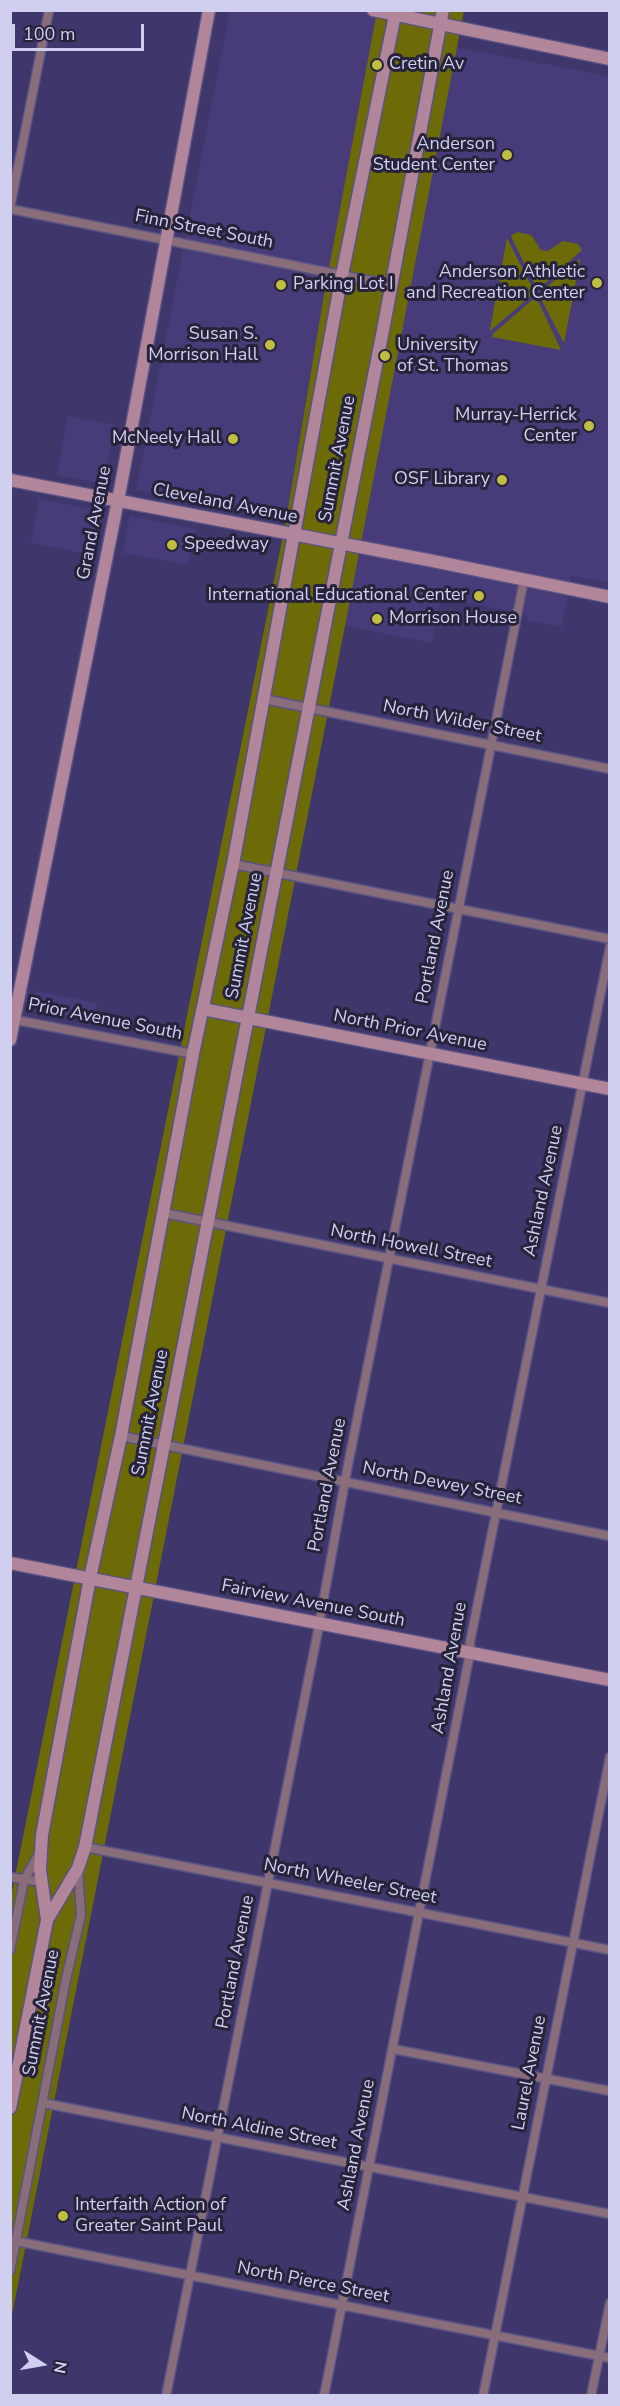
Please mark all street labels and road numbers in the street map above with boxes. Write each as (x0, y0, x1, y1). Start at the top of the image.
street label: Finn Street South (133, 206, 275, 254)
street label: Summit Avenue (315, 394, 361, 524)
street label: Grand Avenue (73, 464, 117, 582)
street label: Cleveland Avenue (151, 479, 299, 529)
street label: North Wilder Street (381, 696, 543, 748)
street label: Portland Avenue (412, 868, 460, 1006)
street label: Summit Avenue (222, 871, 268, 1001)
street label: Prior Avenue South (26, 994, 184, 1046)
street label: North Prior Avenue (332, 1006, 488, 1056)
street label: Ashland Avenue (520, 1124, 568, 1258)
street label: North Howell Street (328, 1221, 494, 1273)
street label: Summit Avenue (128, 1348, 174, 1478)
street label: Portland Avenue (304, 1416, 352, 1554)
street label: North Dewey Street (361, 1458, 523, 1510)
street label: Fairview Avenue South (219, 1576, 407, 1632)
street label: Ashland Avenue (428, 1600, 472, 1736)
street label: North Wheeler Street (262, 1855, 438, 1909)
street label: Portland Avenue (212, 1893, 260, 2031)
street label: Summit Avenue (19, 1948, 65, 2078)
street label: Laurel Avenue (508, 2014, 552, 2132)
street label: Ashland Avenue (334, 2077, 380, 2213)
street label: North Aldine Street (179, 2103, 339, 2155)
street label: North Pierce Street (235, 2258, 391, 2308)

